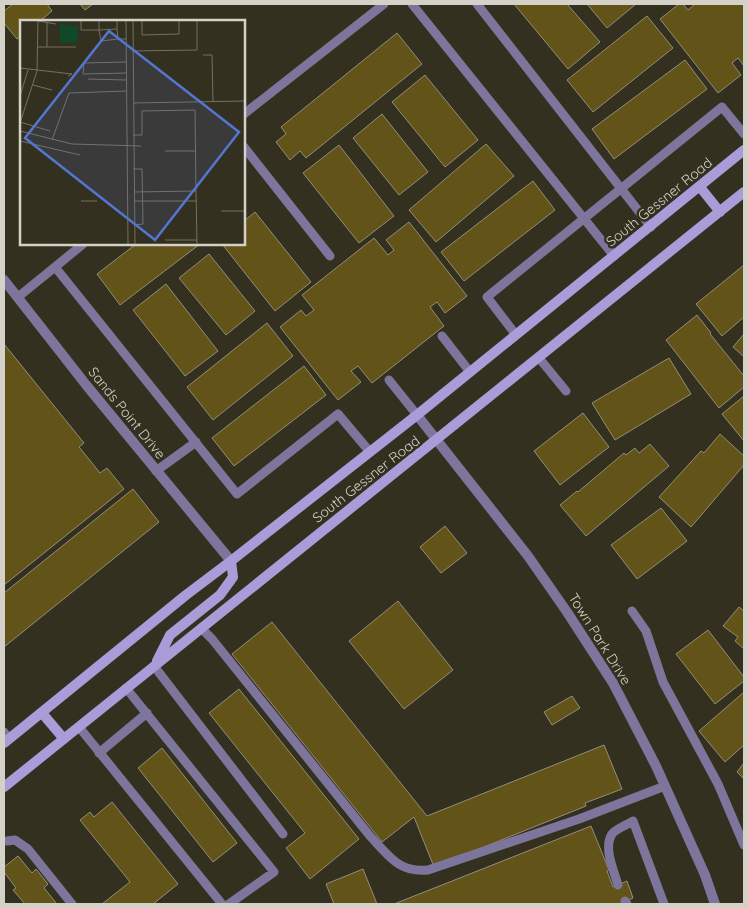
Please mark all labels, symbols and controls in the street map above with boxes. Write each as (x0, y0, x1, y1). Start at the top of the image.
inset map (20, 20, 245, 245)
street label: South Gessner Road (602, 154, 716, 250)
street label: Sands Point Drive (84, 363, 170, 463)
street label: South Gessner Road (309, 431, 423, 527)
street label: Town Park Drive (565, 590, 635, 688)

